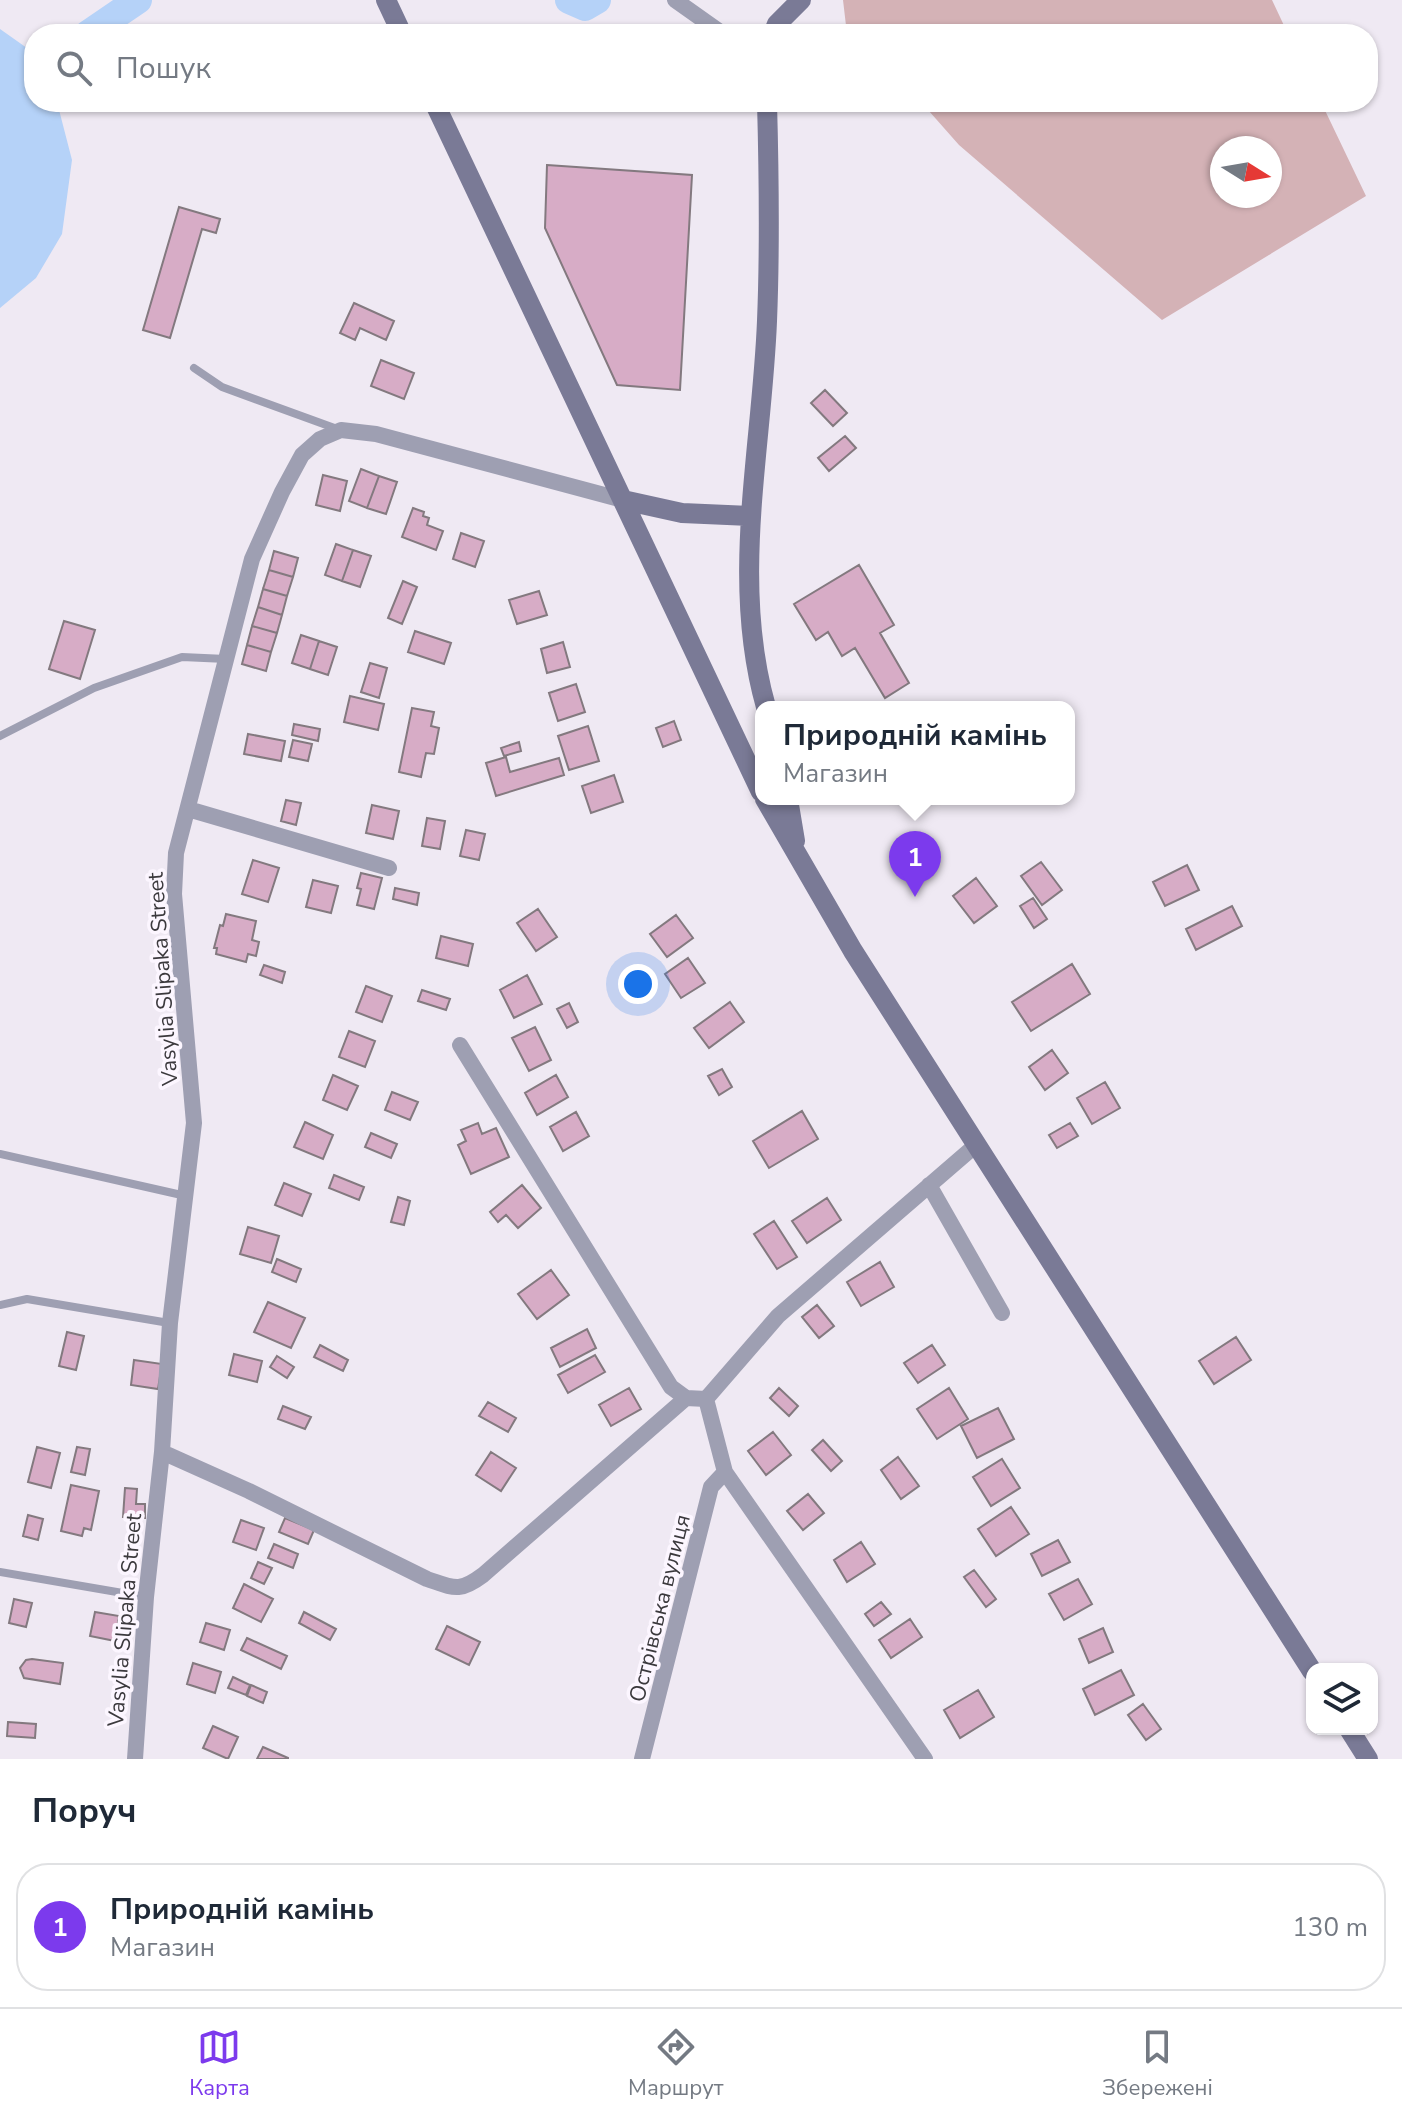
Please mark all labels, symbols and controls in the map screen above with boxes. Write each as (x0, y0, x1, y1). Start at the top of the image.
search box (24, 24, 1378, 112)
icon: search (52, 46, 96, 90)
text: Пошук (116, 48, 211, 89)
north arrow (1210, 136, 1282, 208)
popup (755, 701, 1075, 805)
text: Природній камінь (783, 715, 1047, 756)
text: Магазин (783, 756, 888, 791)
pin: 1 (889, 831, 941, 897)
street label: Vasylia Slipaka Street (141, 871, 185, 1088)
your location (618, 964, 658, 1004)
street label: Острівська вулиця (622, 1511, 698, 1705)
street label: Vasylia Slipaka Street (101, 1512, 149, 1729)
map controls (1306, 1663, 1378, 1735)
button: layers (1306, 1663, 1378, 1735)
text: Поруч (32, 1788, 137, 1834)
text: Природній камінь (110, 1889, 374, 1930)
text: 1 (52, 1910, 68, 1945)
text: 130 m (1292, 1910, 1368, 1945)
text: Магазин (110, 1930, 215, 1965)
tab: Карта (189, 2025, 250, 2103)
tab: Маршрут (628, 2025, 724, 2103)
tab: Збережені (1102, 2025, 1213, 2103)

